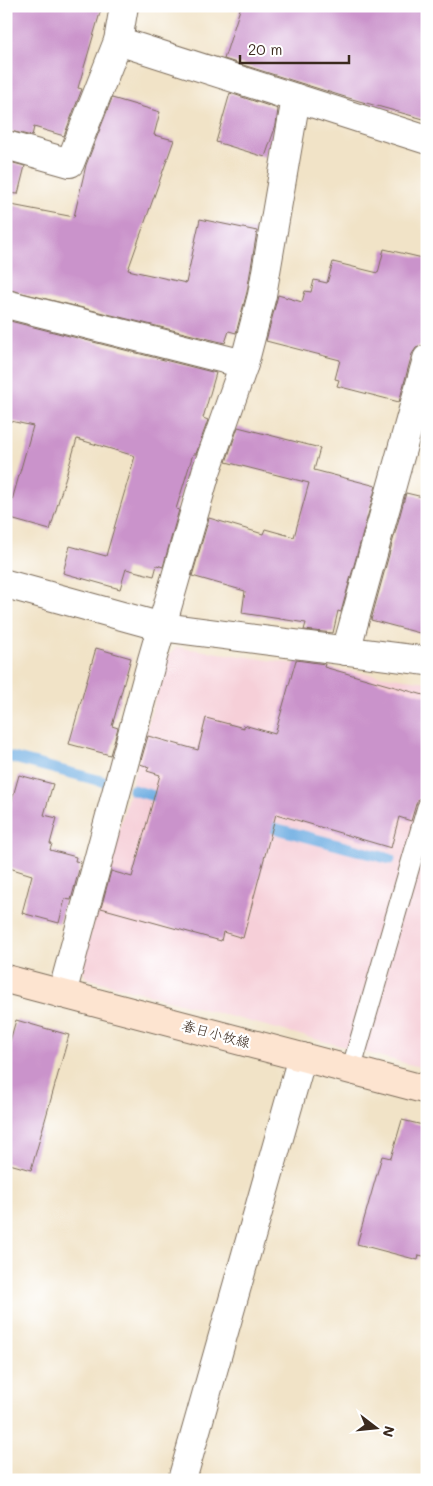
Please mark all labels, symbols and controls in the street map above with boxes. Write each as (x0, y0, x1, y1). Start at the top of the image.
scale bar (240, 32, 349, 64)
text: 20 m (248, 39, 282, 59)
street label: 春日小牧線 (180, 1015, 252, 1052)
north arrow (350, 1404, 400, 1454)
text: N (378, 1424, 400, 1439)

